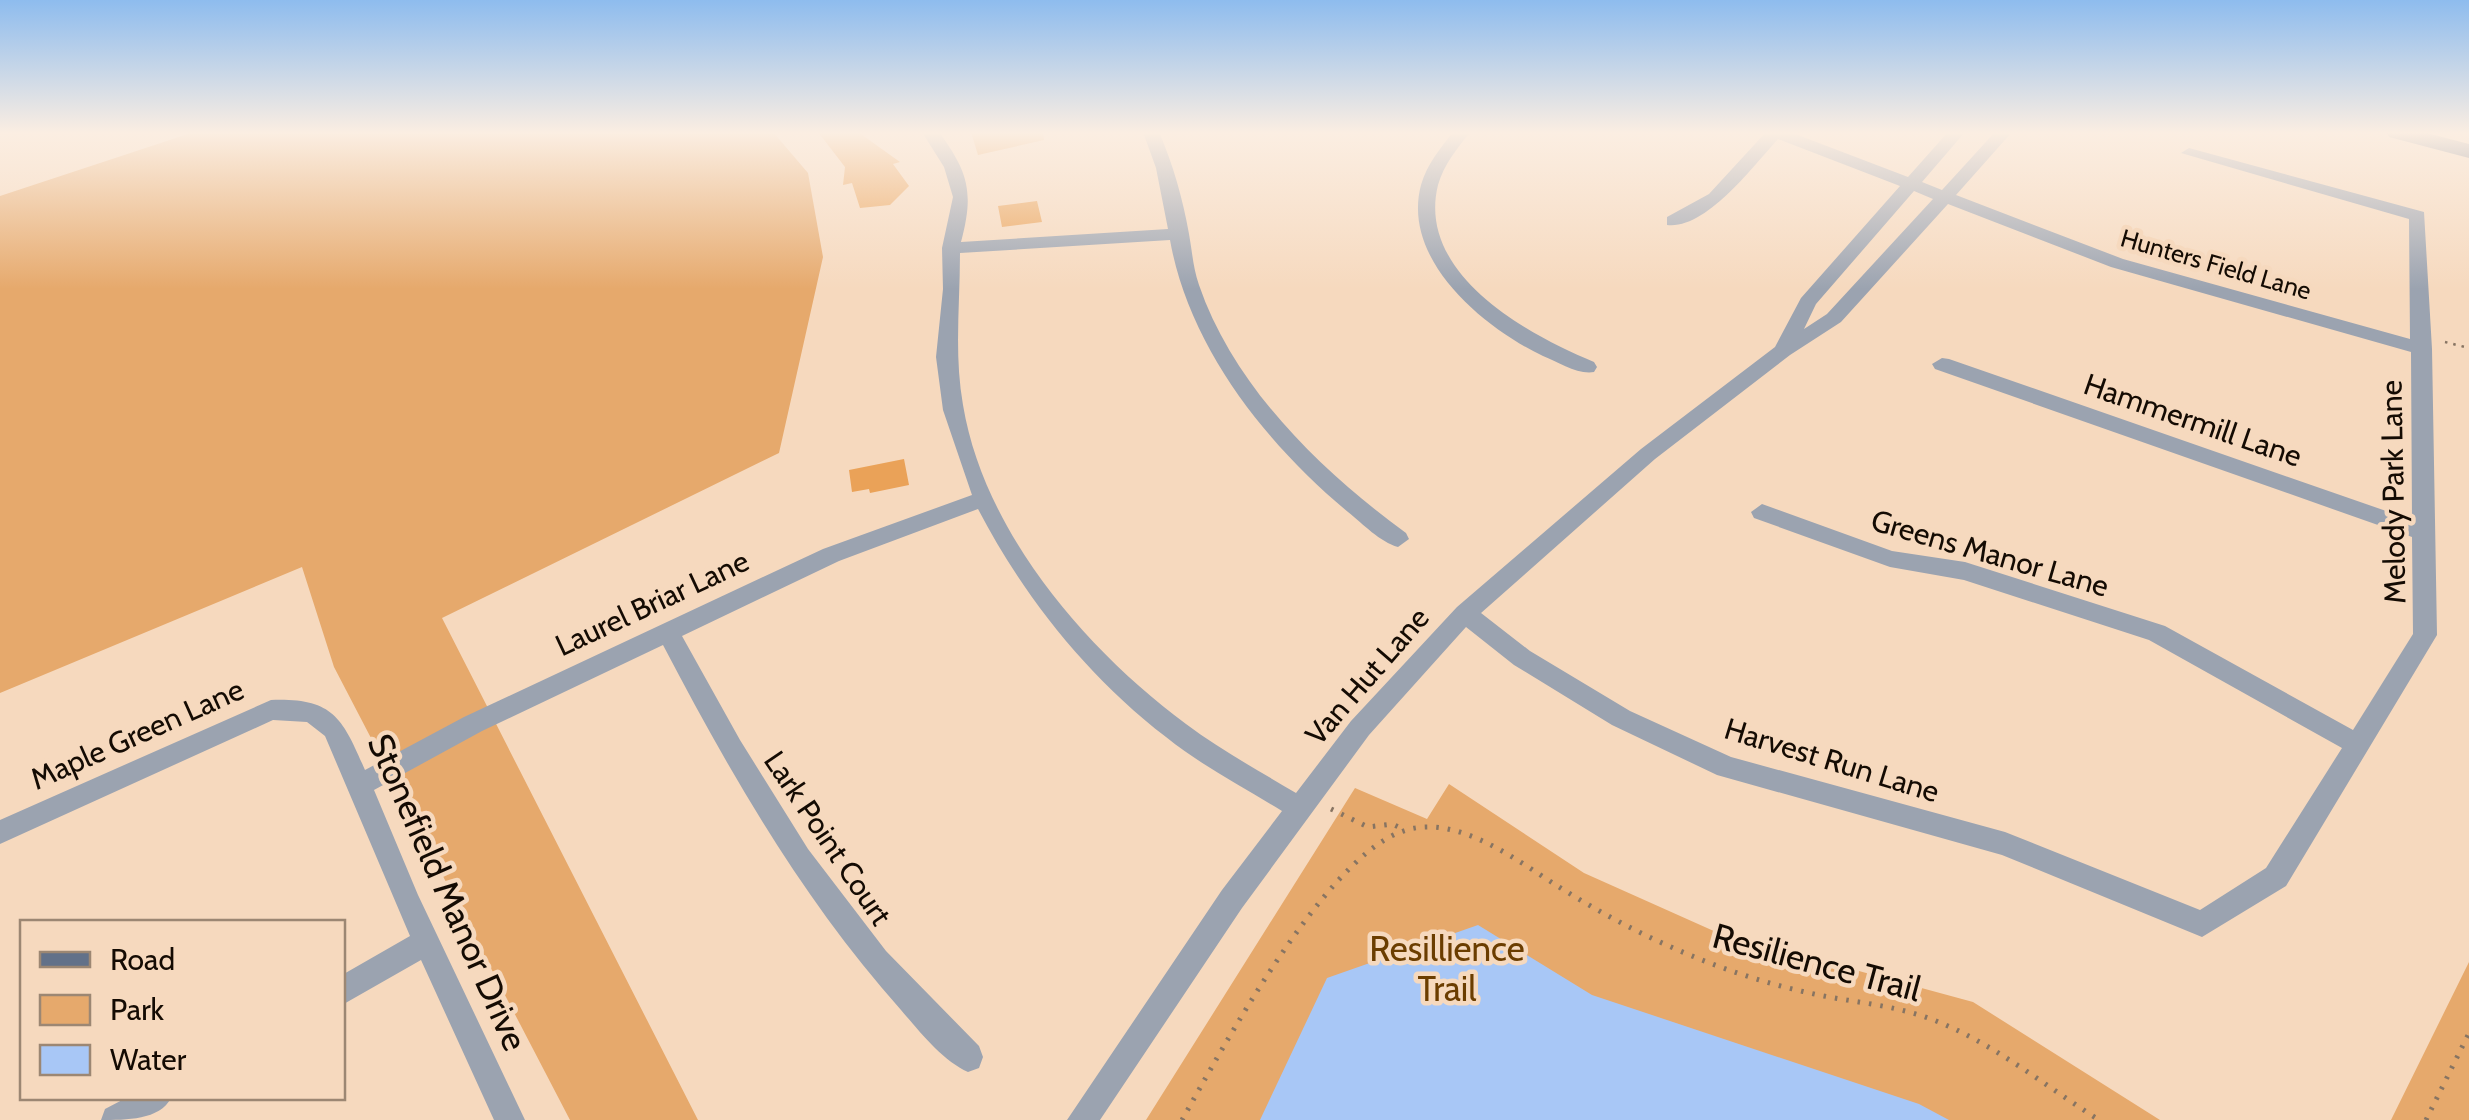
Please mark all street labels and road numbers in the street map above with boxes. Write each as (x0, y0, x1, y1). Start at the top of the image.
street label: Hunters Field Lane (2117, 222, 2315, 306)
street label: Hammermill Lane (2079, 365, 2307, 475)
street label: Melody Park Lane (2373, 380, 2413, 604)
street label: Greens Manor Lane (1867, 501, 2113, 605)
street label: Laurel Briar Lane (549, 542, 755, 664)
street label: Van Hut Lane (1297, 600, 1437, 752)
street label: Maple Green Lane (25, 670, 249, 798)
street label: Harvest Run Lane (1720, 710, 1944, 810)
street label: Stonefield Manor Drive (359, 727, 537, 1057)
street label: Lark Point Court (756, 744, 900, 932)
street label: Resilience Trail (1708, 914, 1927, 1011)

